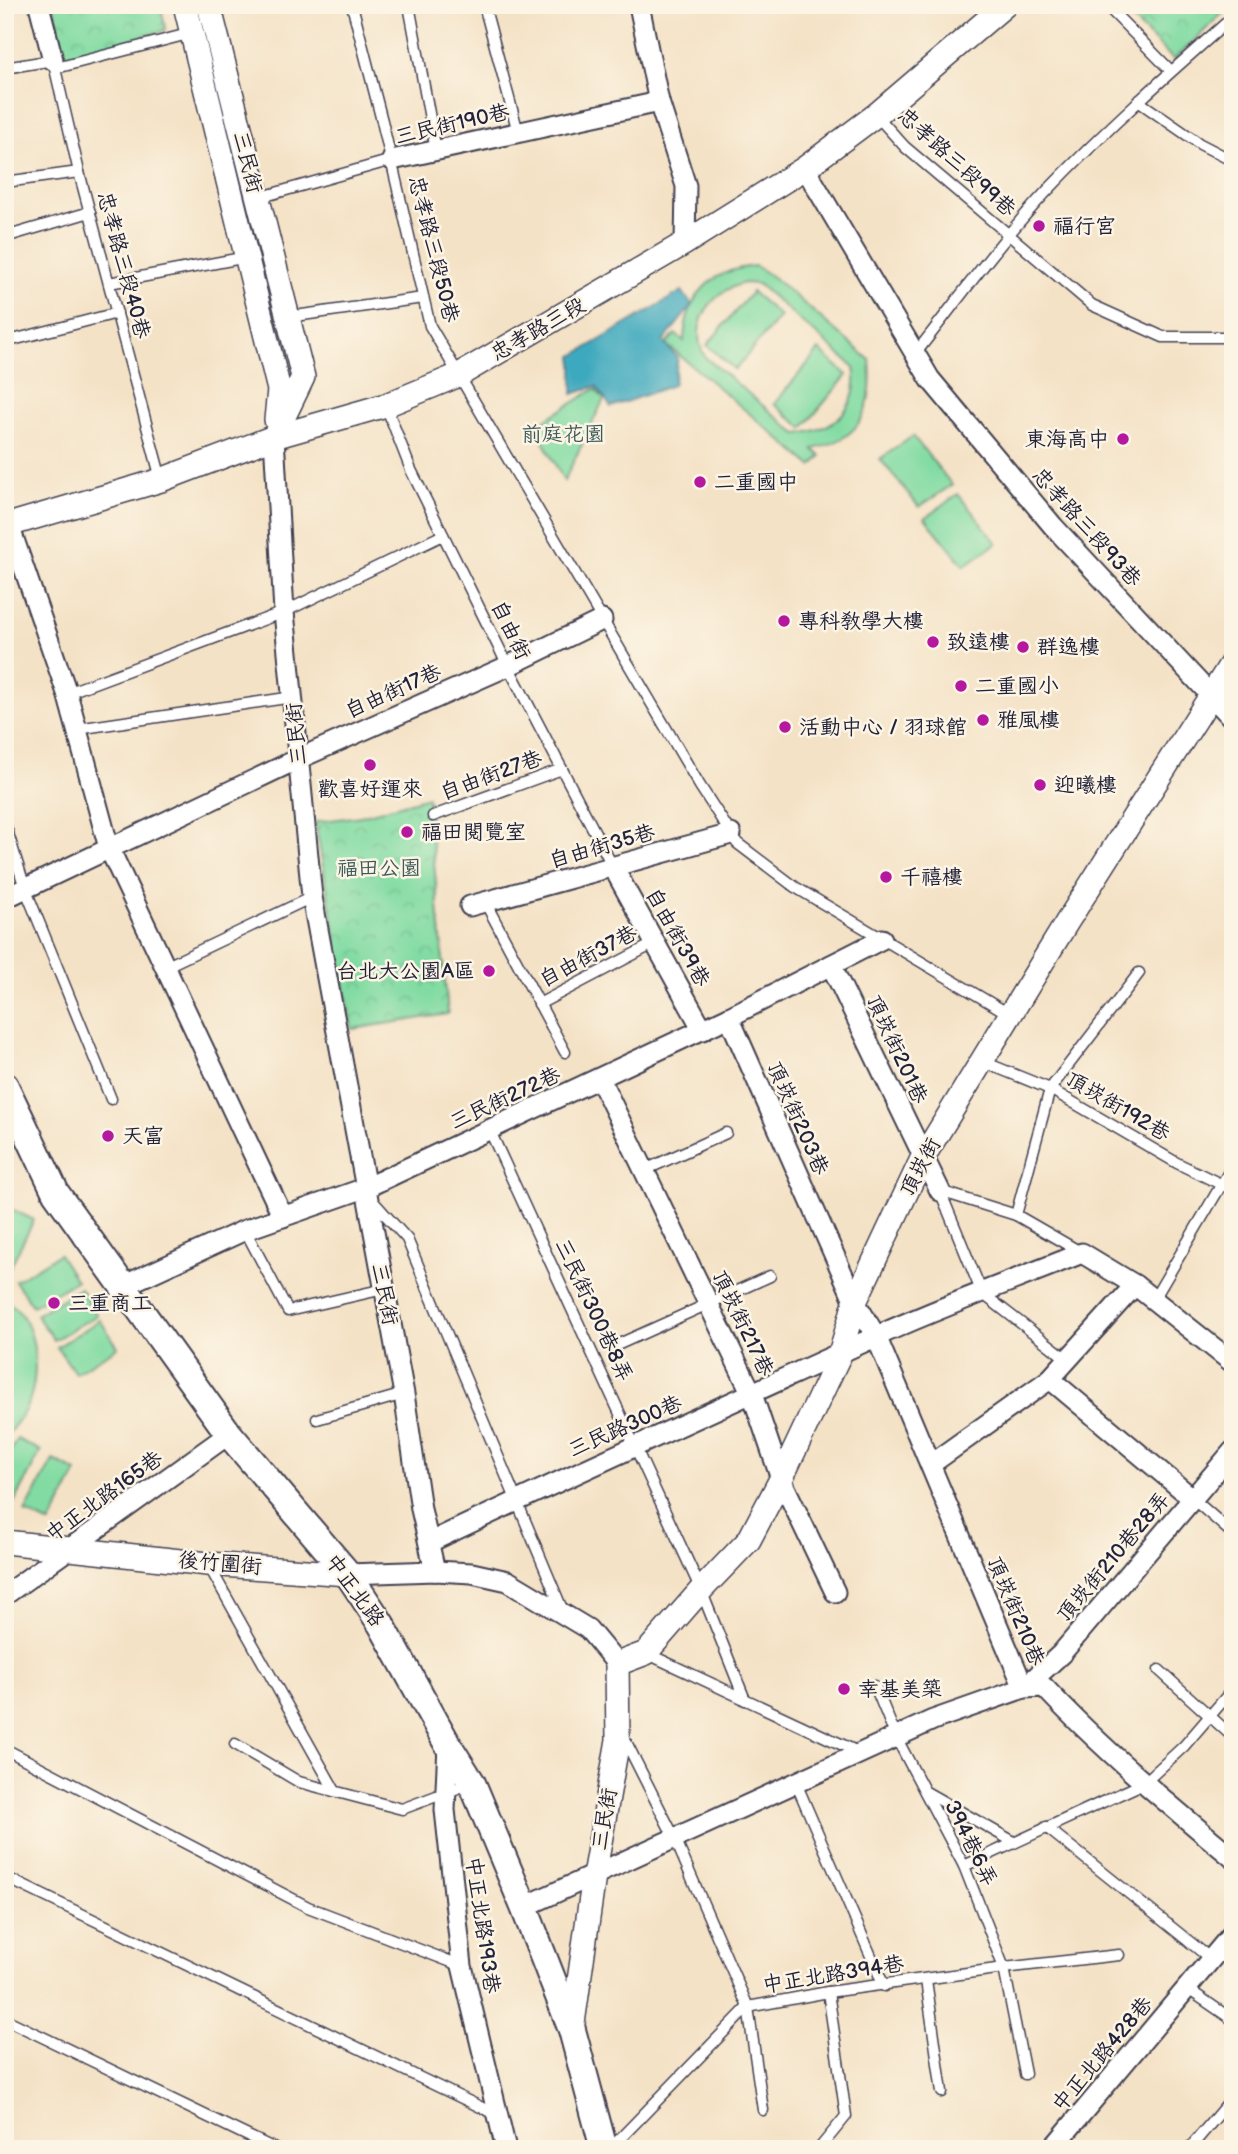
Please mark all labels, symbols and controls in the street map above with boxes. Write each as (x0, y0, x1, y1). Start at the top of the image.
street label: 三民街190巷 (392, 99, 512, 150)
street label: 忠孝路三段99巷 (892, 103, 1021, 222)
street label: 三民街 (228, 129, 267, 196)
street label: 忠孝路三段50巷 (403, 173, 464, 325)
street label: 忠孝路三段40巷 (92, 189, 155, 341)
place label: 福行宮 (1053, 214, 1116, 239)
marker: 福行宮 (1031, 218, 1047, 234)
street label: 忠孝路三段 (487, 292, 590, 367)
park label: 前庭花園 (521, 422, 605, 447)
place label: 東海高中 (1025, 427, 1109, 452)
marker: 東海高中 (1115, 431, 1131, 447)
street label: 忠孝路三段93巷 (1027, 463, 1146, 592)
place label: 二重國中 (714, 470, 798, 495)
marker: 二重國中 (692, 474, 708, 490)
street label: 自由街 (486, 596, 536, 664)
place label: 專科教學大樓 (798, 609, 924, 634)
marker: 專科教學大樓 (776, 613, 792, 629)
place label: 致遠樓 (947, 630, 1010, 655)
marker: 致遠樓 (925, 634, 941, 650)
place label: 群逸樓 (1037, 635, 1100, 660)
marker: 群逸樓 (1015, 639, 1031, 655)
street label: 自由街17巷 (341, 659, 445, 724)
place label: 二重國小 (975, 674, 1059, 699)
marker: 二重國小 (953, 678, 969, 694)
street label: 三民街 (281, 701, 312, 766)
place label: 雅風樓 (997, 708, 1060, 733)
marker: 雅風樓 (975, 712, 991, 728)
place label: 活動中心 / 羽球館 (799, 715, 967, 740)
marker: 活動中心 / 羽球館 (777, 719, 793, 735)
street label: 自由街27巷 (437, 745, 546, 805)
marker: 歡喜好運來 (362, 757, 378, 773)
place label: 迎曦樓 (1054, 773, 1117, 798)
place label: 歡喜好運來 (318, 777, 423, 802)
marker: 迎曦樓 (1032, 777, 1048, 793)
street label: 自由街35巷 (546, 819, 658, 874)
place label: 福田閱覽室 (421, 820, 526, 845)
marker: 福田閱覽室 (399, 824, 415, 840)
park label: 福田公園 (337, 856, 421, 881)
place label: 千禧樓 (900, 865, 963, 890)
marker: 千禧樓 (878, 869, 894, 885)
street label: 自由街39巷 (640, 883, 715, 991)
street label: 自由街37巷 (535, 920, 641, 993)
place label: 台北大公園A區 (336, 959, 475, 984)
marker: 台北大公園A區 (481, 963, 497, 979)
street label: 頂崁街201巷 (861, 991, 933, 1107)
street label: 頂崁街203巷 (761, 1058, 834, 1179)
street label: 三民街272巷 (446, 1062, 564, 1135)
street label: 頂崁街192巷 (1061, 1066, 1175, 1146)
place label: 天富 (122, 1124, 164, 1149)
marker: 天富 (100, 1128, 116, 1144)
street label: 頂崁街 (895, 1134, 946, 1201)
street label: 三民街300巷8弄 (549, 1235, 638, 1386)
street label: 三民街 (366, 1261, 403, 1327)
street label: 頂崁街217巷 (706, 1266, 779, 1380)
place label: 三重商工 (68, 1291, 152, 1316)
marker: 三重商工 (46, 1295, 62, 1311)
street label: 三民路300巷 (565, 1390, 686, 1463)
street label: 中正北路165巷 (41, 1446, 167, 1547)
street label: 頂崁街210巷28弄 (1052, 1487, 1175, 1627)
street label: 後竹圍街 (177, 1547, 263, 1580)
street label: 中正北路 (320, 1549, 389, 1632)
street label: 頂崁街210巷 (981, 1553, 1050, 1670)
place label: 幸基美築 (858, 1677, 942, 1702)
marker: 幸基美築 (836, 1681, 852, 1697)
street label: 三民街 (587, 1786, 622, 1852)
street label: 394巷6弄 (939, 1796, 1002, 1890)
street label: 中正北路193巷 (461, 1855, 504, 1995)
street label: 中正北路394巷 (761, 1951, 906, 1998)
street label: 中正北路428巷 (1047, 1992, 1158, 2117)

